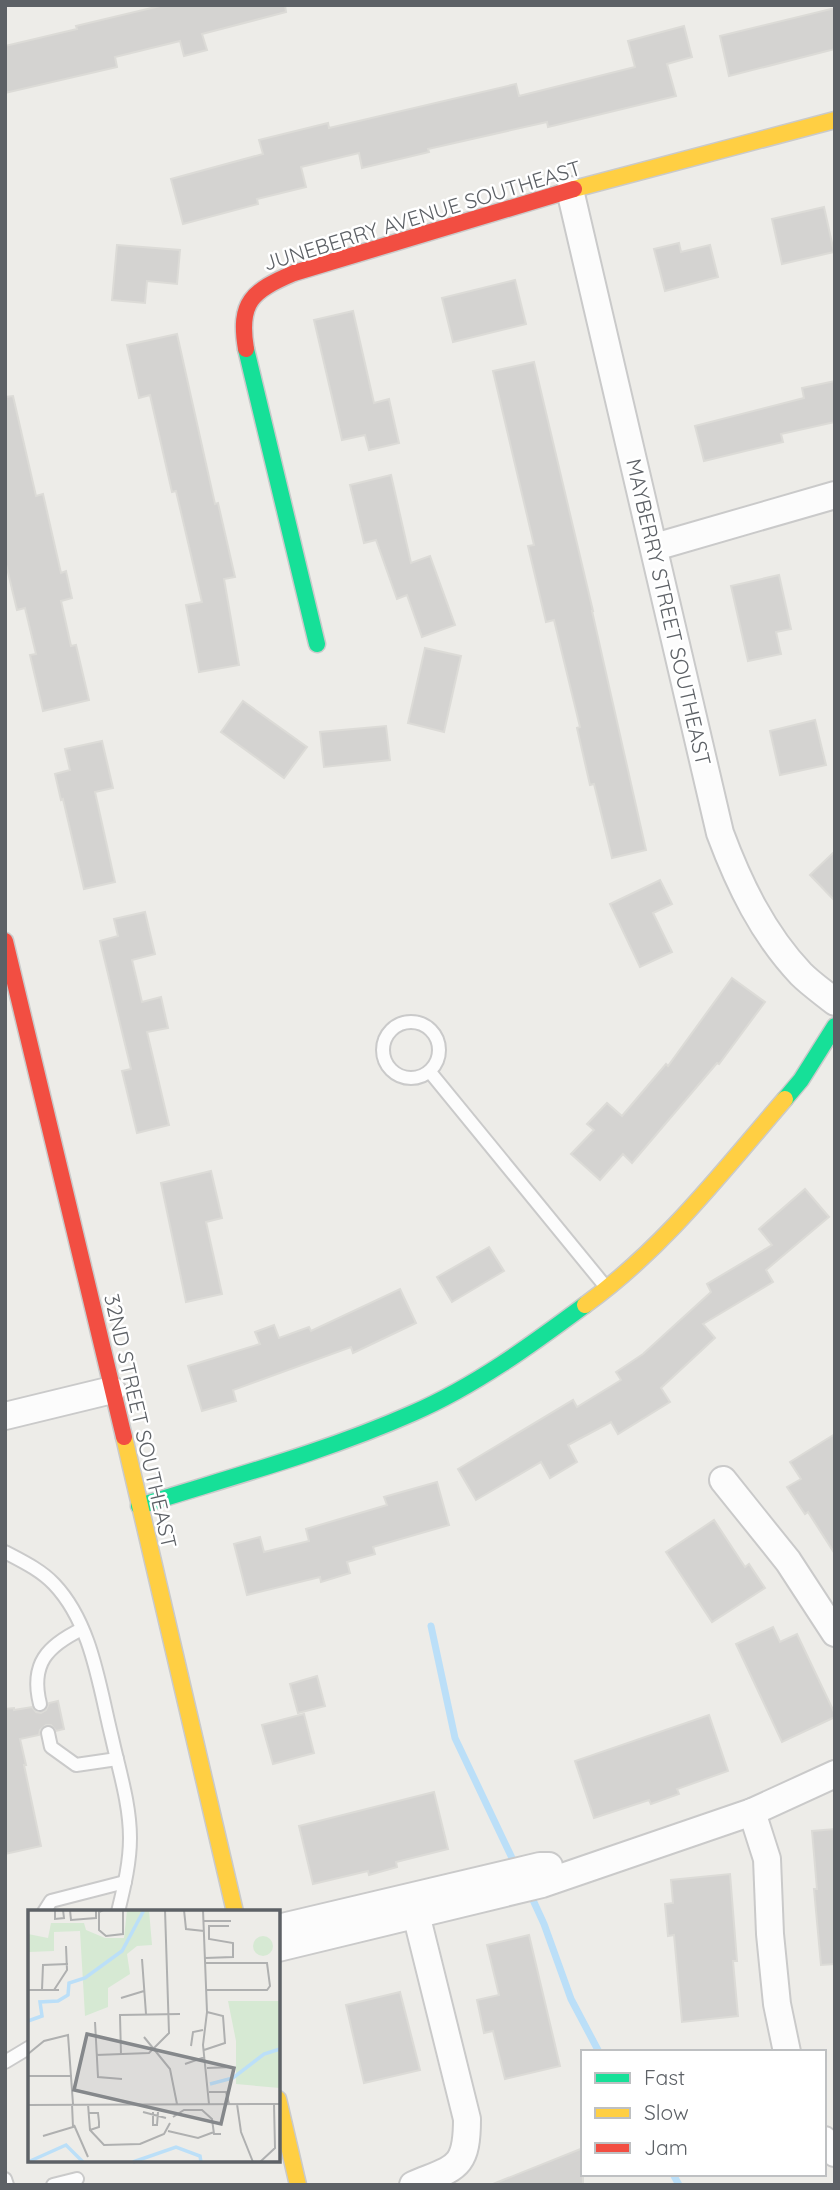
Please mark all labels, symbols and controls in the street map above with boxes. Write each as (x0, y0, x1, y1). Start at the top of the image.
street label: JUNEBERRY AVENUE SOUTHEAST (260, 154, 584, 276)
street label: MAYBERRY STREET SOUTHEAST (621, 456, 717, 768)
street label: 32ND STREET SOUTHEAST (99, 1291, 183, 1551)
inset map (28, 1910, 280, 2162)
legend (581, 2050, 826, 2176)
text: Fast (644, 2064, 685, 2090)
text: Slow (644, 2099, 689, 2125)
text: Jam (644, 2134, 688, 2160)

